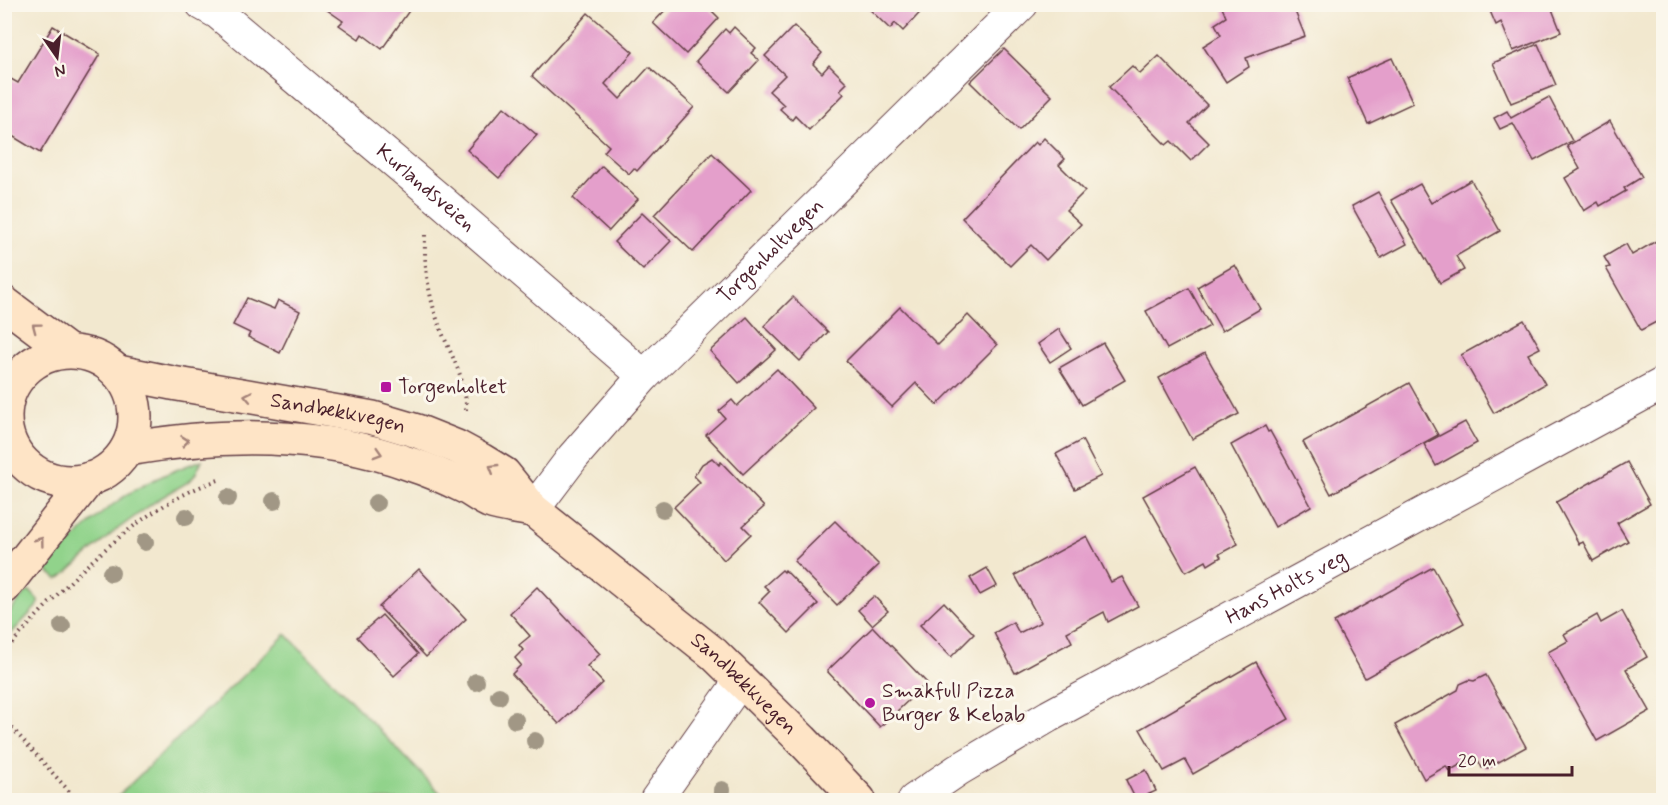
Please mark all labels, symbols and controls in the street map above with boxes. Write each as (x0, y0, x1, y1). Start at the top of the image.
north arrow (27, 27, 87, 87)
text: N (53, 59, 68, 82)
street label: Kurlandsveien (370, 138, 482, 238)
street label: Torgenholtvegen (711, 192, 830, 310)
one-way arrow (32, 324, 43, 335)
place label: Torgenholtet (398, 373, 507, 402)
marker: Torgenholtet (379, 380, 393, 394)
street label: Sandbekkvegen (268, 386, 409, 441)
one-way arrow (244, 390, 254, 403)
one-way arrow (180, 435, 189, 448)
one-way arrow (372, 446, 383, 459)
one-way arrow (489, 464, 499, 476)
one-way arrow (33, 536, 44, 547)
street label: Hans Holts veg (1221, 543, 1352, 632)
street label: Sandbekkvegen (684, 626, 803, 742)
place label: Smakfull Pizza Burger & Kebab (882, 677, 1025, 730)
marker: Smakfull Pizza Burger & Kebab (863, 696, 877, 710)
scale bar (1449, 739, 1572, 777)
text: 20 m (1458, 749, 1496, 773)

